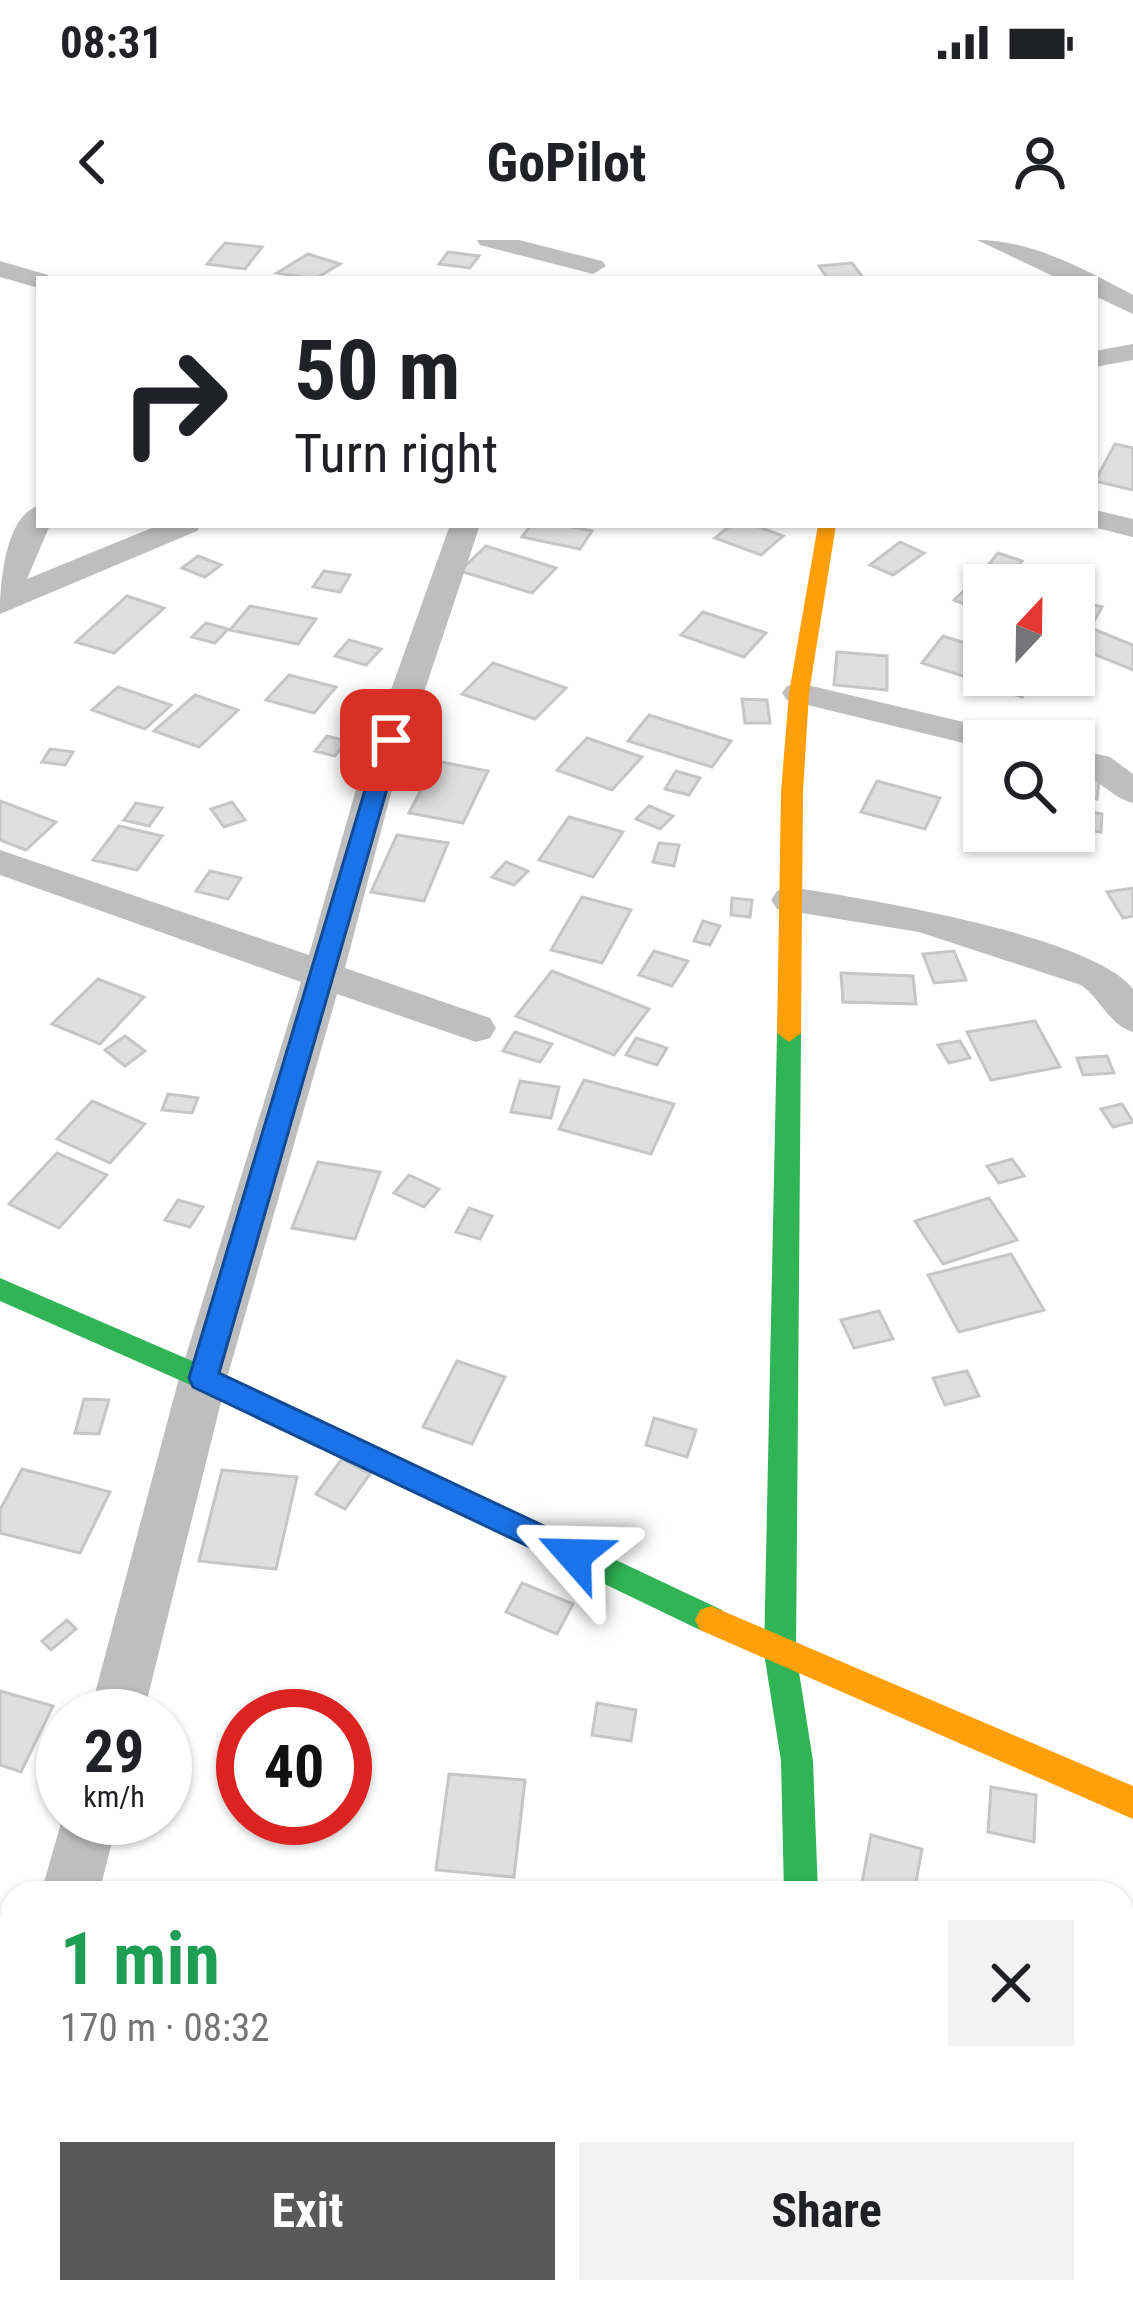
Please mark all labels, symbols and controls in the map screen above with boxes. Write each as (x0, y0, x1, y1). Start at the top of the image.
text: 08:31 (60, 16, 163, 69)
icon: back (60, 129, 126, 195)
icon: person (1007, 129, 1073, 195)
text: GoPilot (487, 131, 646, 194)
text: 50 m (294, 321, 461, 420)
icon: right (96, 324, 252, 480)
text: Turn right (294, 422, 498, 485)
north arrow (963, 564, 1095, 696)
map controls (963, 564, 1095, 852)
pin (340, 689, 442, 791)
icon: arrive (358, 707, 424, 773)
button: search (963, 720, 1095, 852)
position arrow (511, 1492, 637, 1618)
speed limit sign: 40 (216, 1689, 372, 1845)
text: 29 (84, 1716, 144, 1787)
text: km/h (83, 1779, 145, 1814)
text: 1 min (60, 1917, 220, 2002)
button: close (948, 1920, 1074, 2046)
text: 170 m · 08:32 (60, 2005, 270, 2051)
button: Exit (60, 2142, 555, 2280)
button: Share (579, 2142, 1074, 2280)

